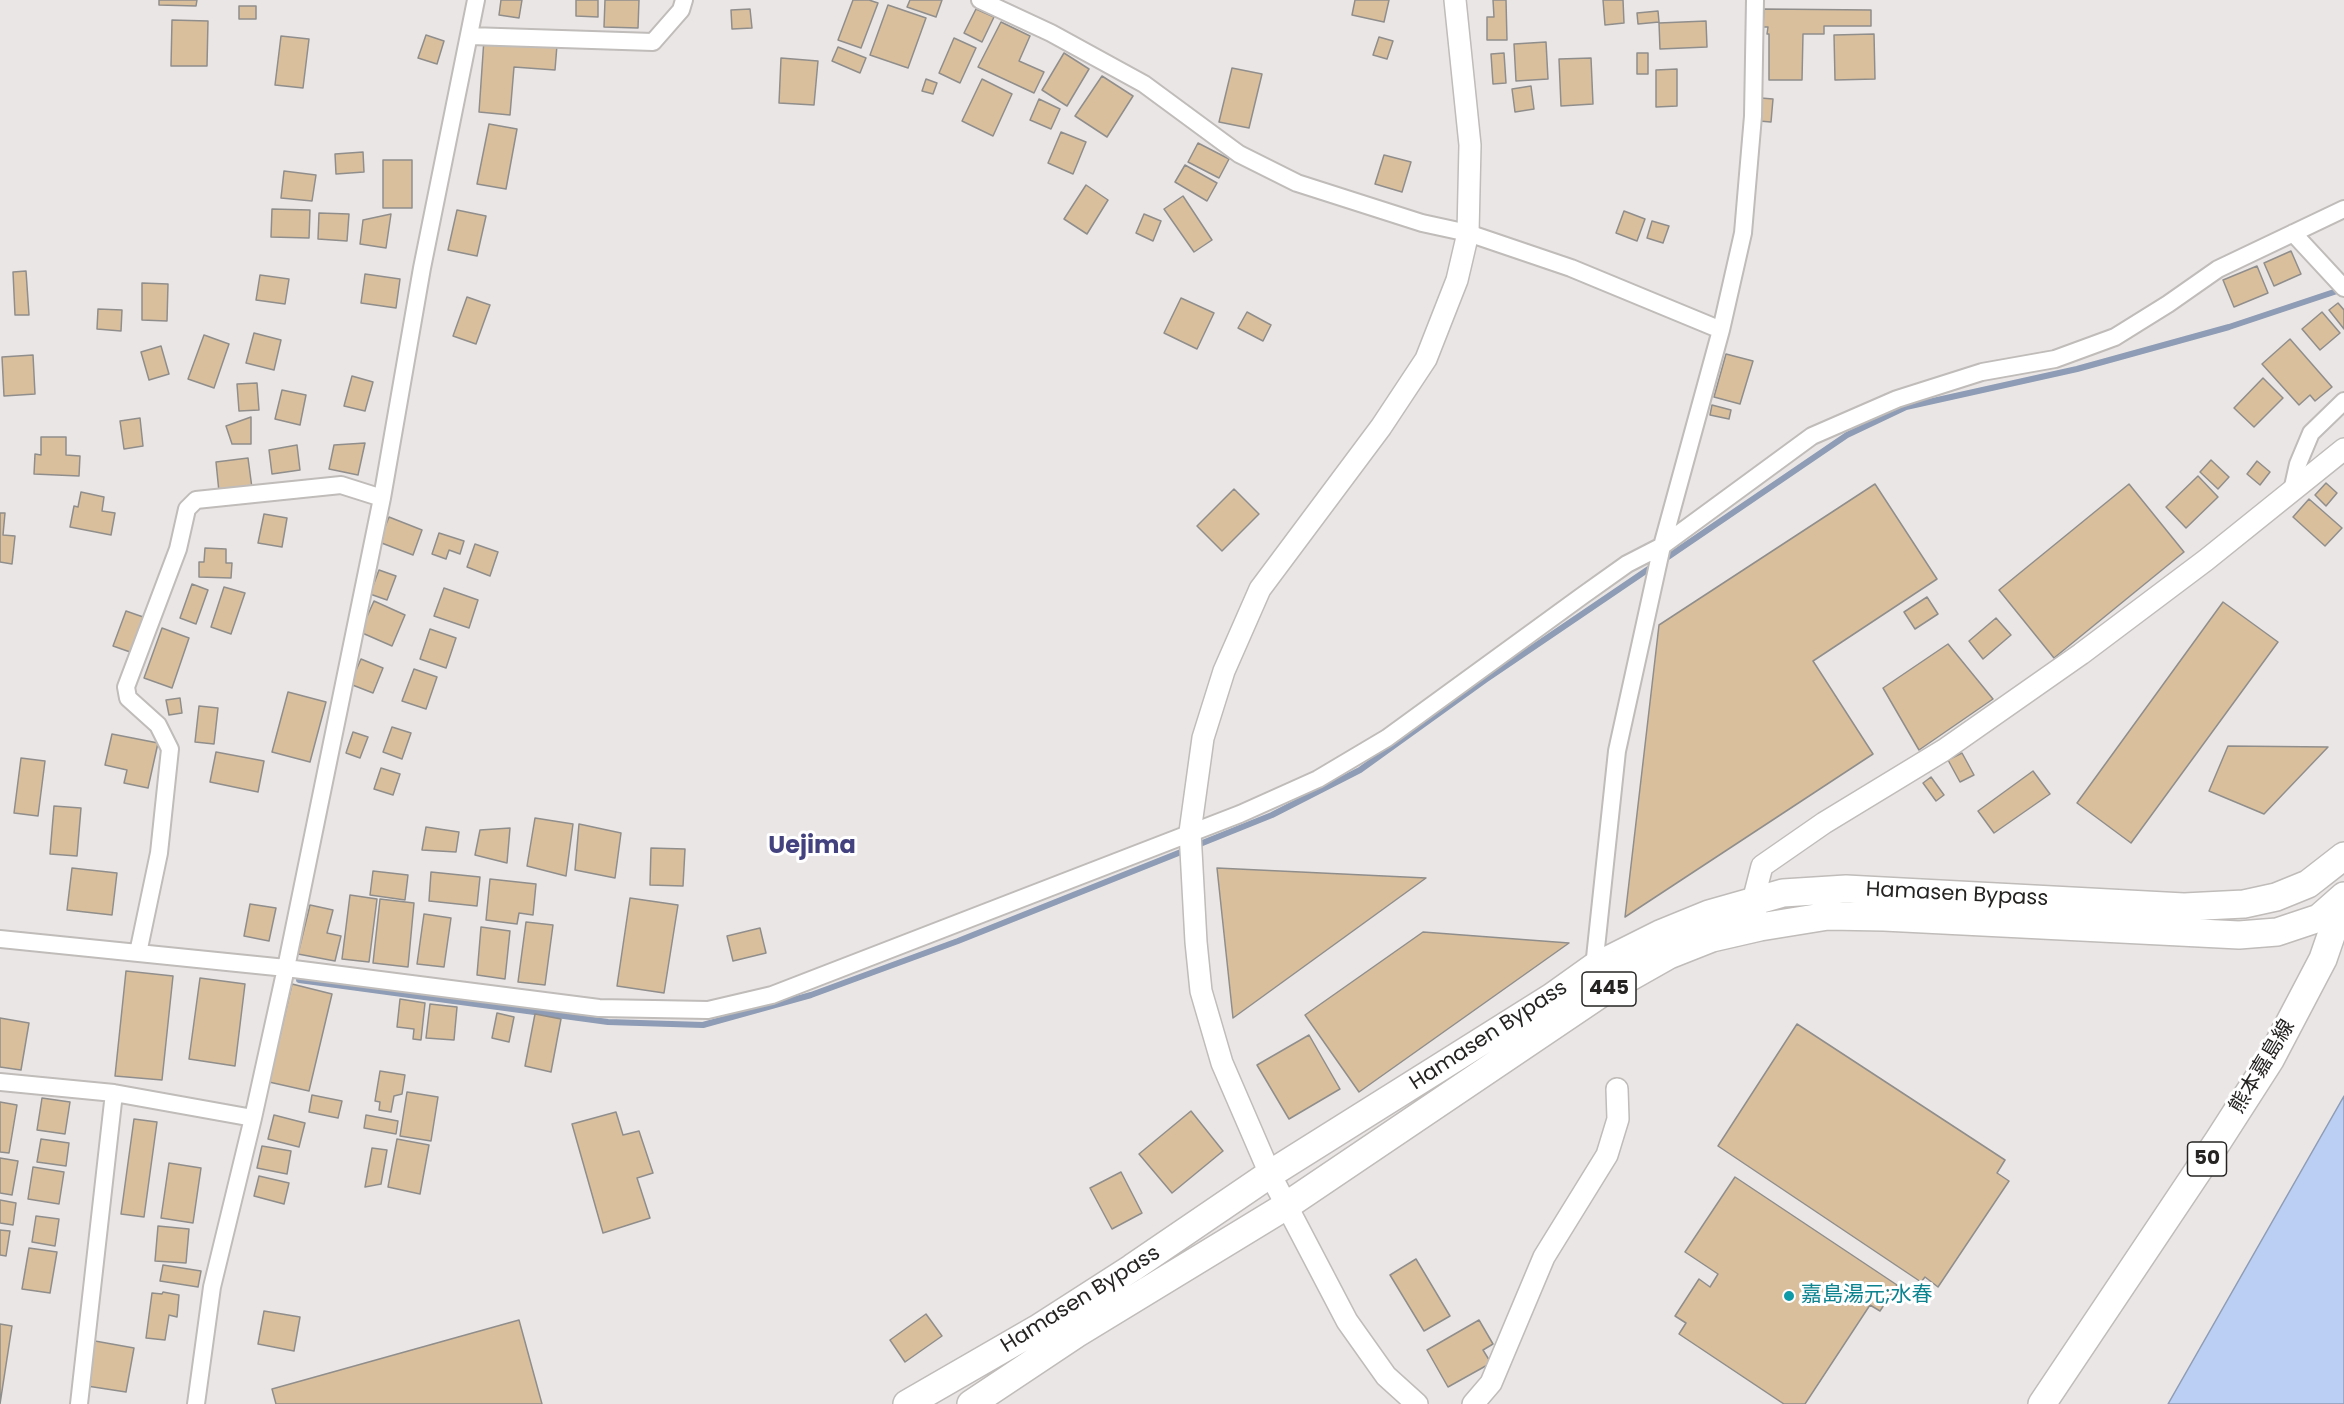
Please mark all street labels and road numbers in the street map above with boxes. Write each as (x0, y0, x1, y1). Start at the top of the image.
street label: Hamasen Bypass (1865, 878, 2049, 912)
road number: 445 (1582, 972, 1636, 1006)
street label: Hamasen Bypass (1406, 976, 1572, 1096)
street label: 熊本嘉島線 (2225, 1016, 2301, 1118)
road number: 50 (2188, 1142, 2226, 1176)
street label: Hamasen Bypass (997, 1241, 1165, 1359)

